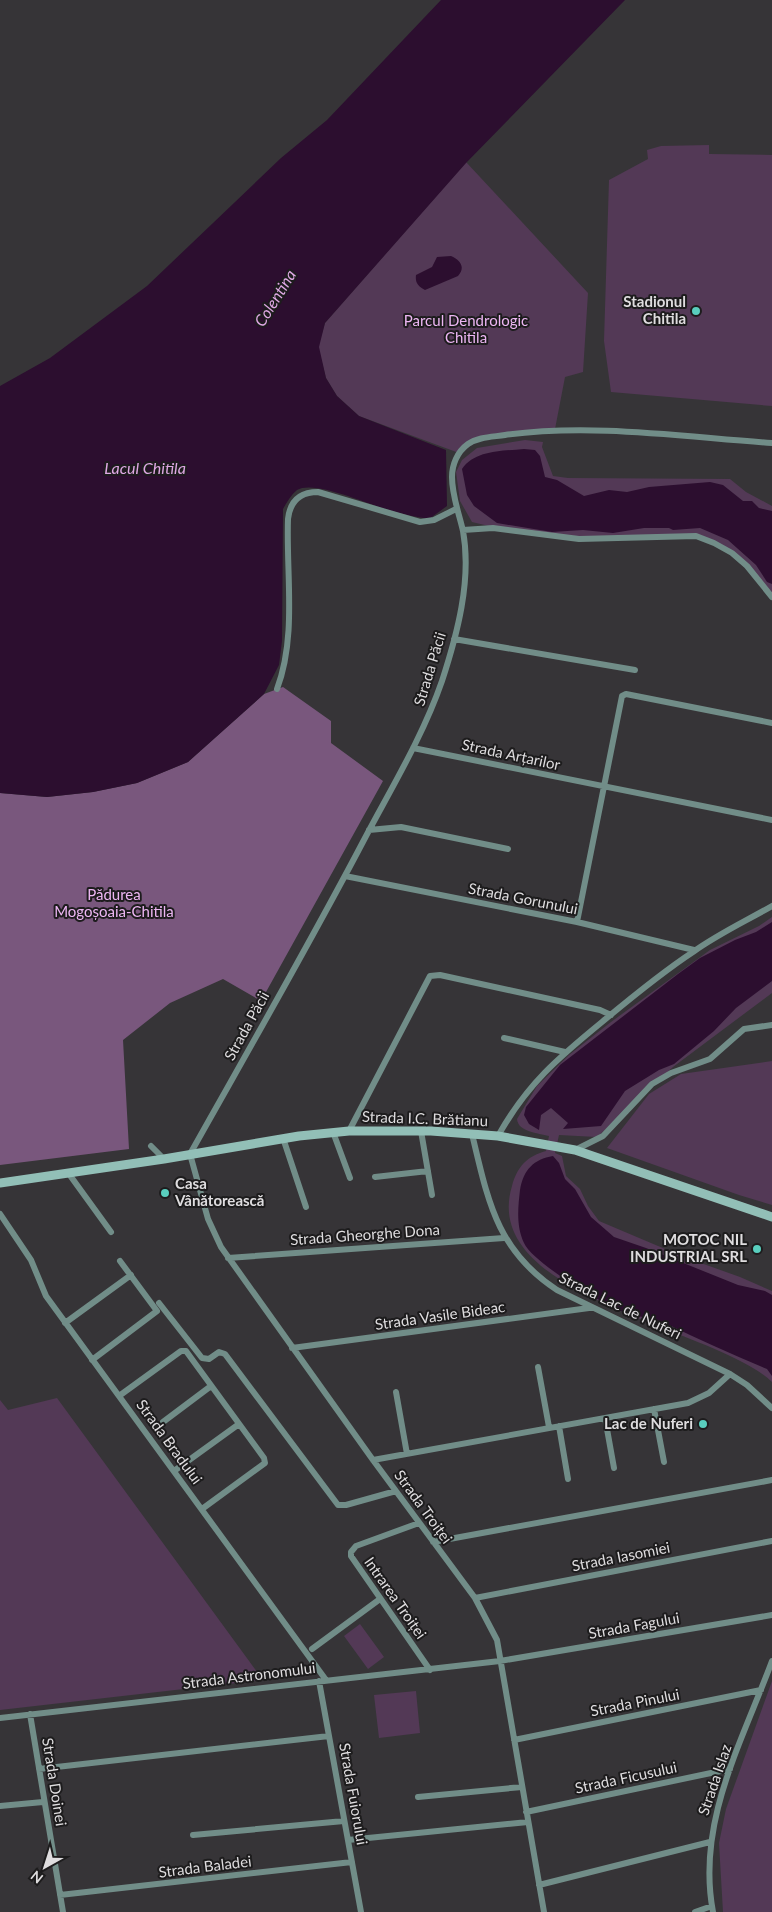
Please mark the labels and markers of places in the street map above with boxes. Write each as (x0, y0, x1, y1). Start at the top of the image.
place label: Stadionul Chitila (623, 292, 686, 327)
marker: Stadionul Chitila (690, 305, 702, 317)
place label: Casa Vânătorească (174, 1174, 264, 1209)
marker: Casa Vânătorească (159, 1187, 171, 1199)
place label: MOTOC NIL INDUSTRIAL SRL (630, 1230, 747, 1265)
marker: MOTOC NIL INDUSTRIAL SRL (751, 1243, 763, 1255)
place label: Lac de Nuferi (604, 1414, 693, 1432)
marker: Lac de Nuferi (697, 1418, 709, 1430)

